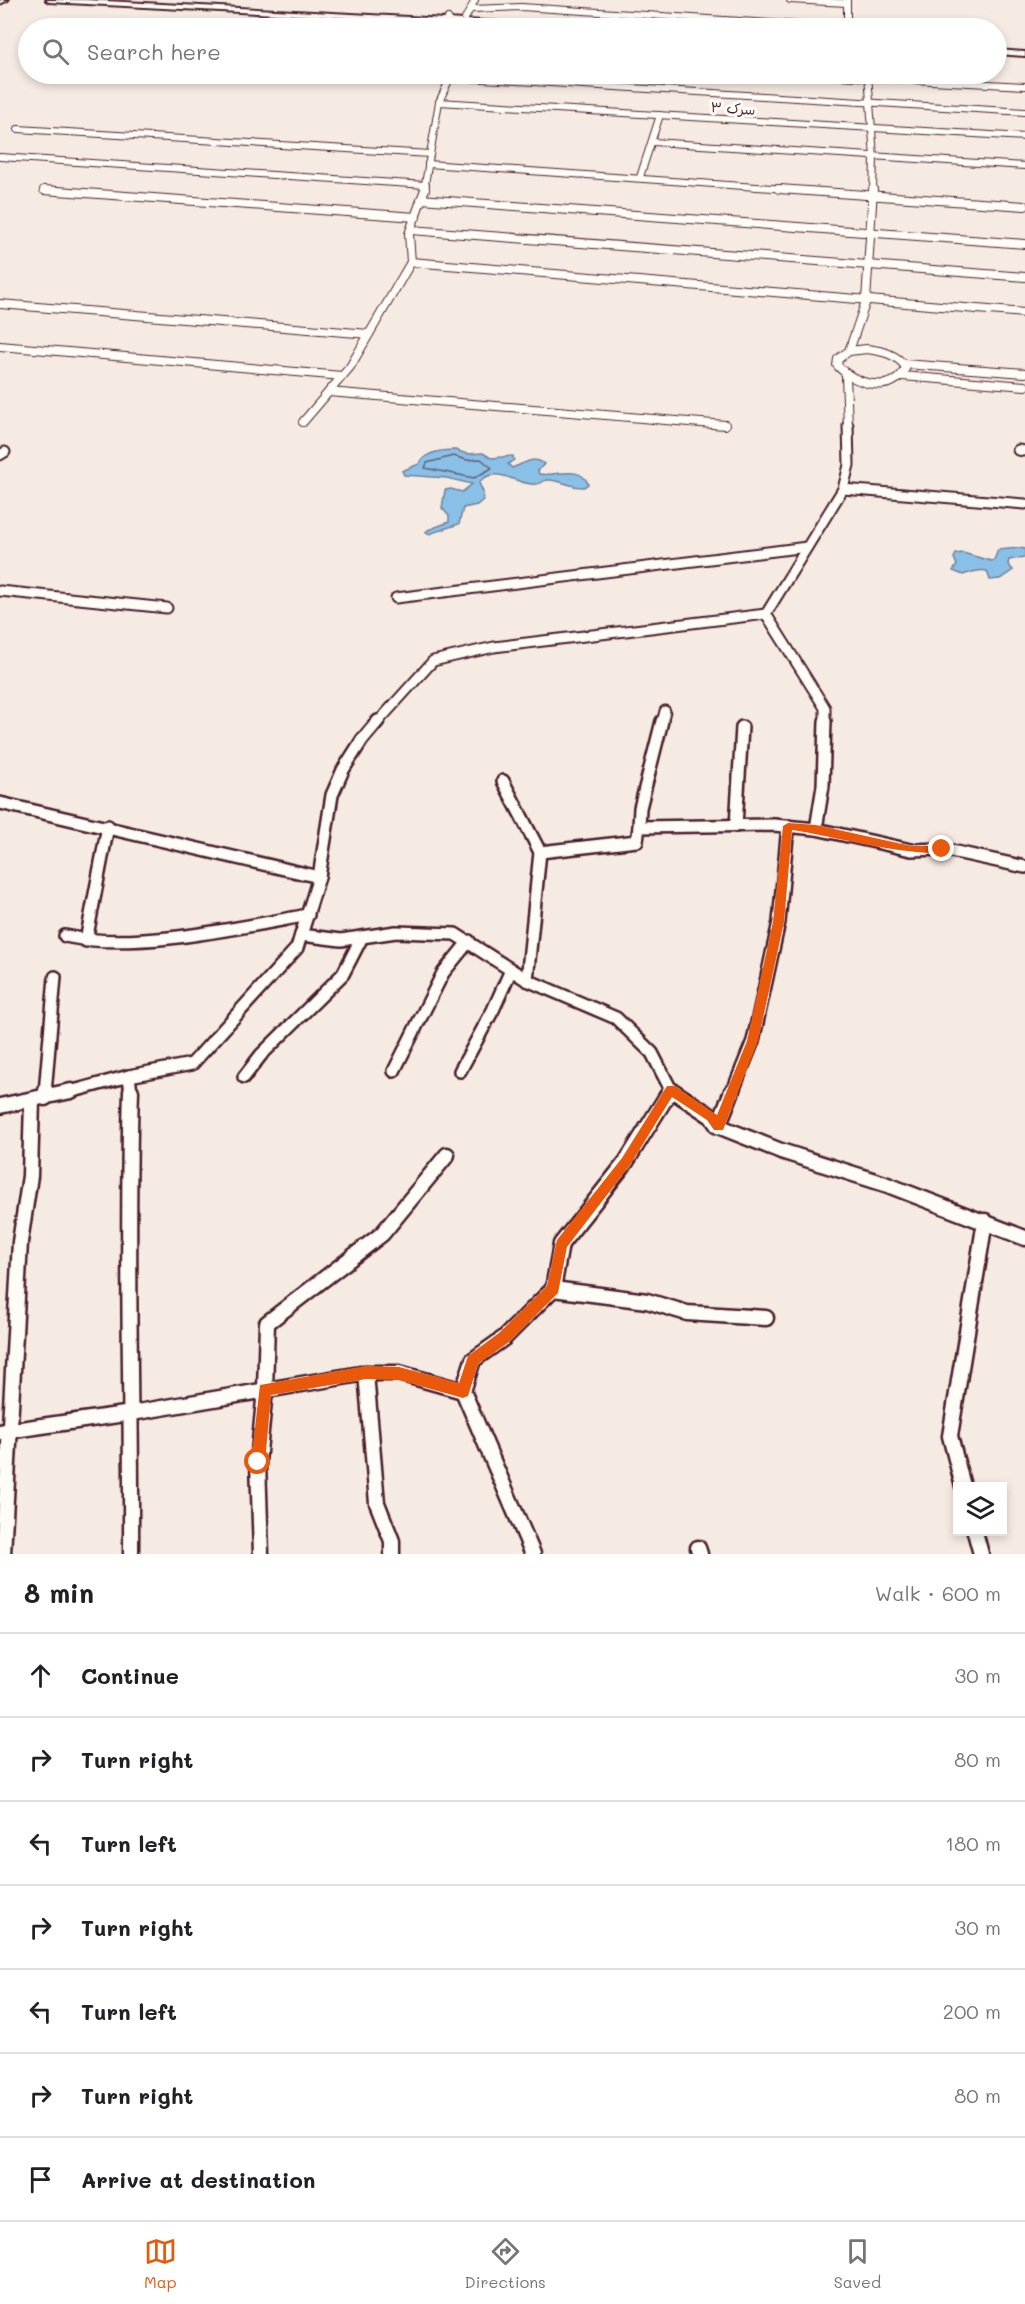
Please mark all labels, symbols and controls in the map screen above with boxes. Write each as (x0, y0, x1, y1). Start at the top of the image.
search box (18, 18, 1007, 84)
icon: search (39, 35, 72, 68)
text: Search here (87, 37, 221, 66)
street label: سرک ۳ (710, 97, 756, 119)
route end (928, 835, 954, 861)
route start (244, 1448, 270, 1474)
map controls (953, 1482, 1007, 1536)
button: layers (953, 1482, 1007, 1536)
text: 8 min (24, 1576, 94, 1610)
text: Walk · 600 m (875, 1580, 1001, 1606)
icon: ahead (24, 1659, 57, 1692)
text: Continue (81, 1661, 179, 1690)
text: 30 m (955, 1662, 1001, 1688)
icon: right (24, 1743, 57, 1776)
text: Turn right (81, 1745, 193, 1774)
text: 80 m (954, 1746, 1001, 1772)
icon: left (24, 1827, 57, 1860)
text: Turn left (81, 1829, 177, 1858)
text: 180 m (945, 1830, 1001, 1856)
icon: right (24, 1911, 57, 1944)
text: Turn right (81, 1913, 193, 1942)
text: 30 m (955, 1914, 1001, 1940)
icon: left (24, 1995, 57, 2028)
text: Turn left (81, 1997, 177, 2026)
text: 200 m (943, 1998, 1001, 2024)
icon: right (24, 2079, 57, 2112)
text: Turn right (81, 2081, 193, 2110)
text: 80 m (954, 2082, 1001, 2108)
icon: arrive (24, 2163, 57, 2196)
text: Arrive at destination (81, 2165, 316, 2194)
tab: Map (144, 2235, 177, 2292)
tab: Directions (465, 2235, 546, 2292)
tab: Saved (834, 2235, 881, 2292)

